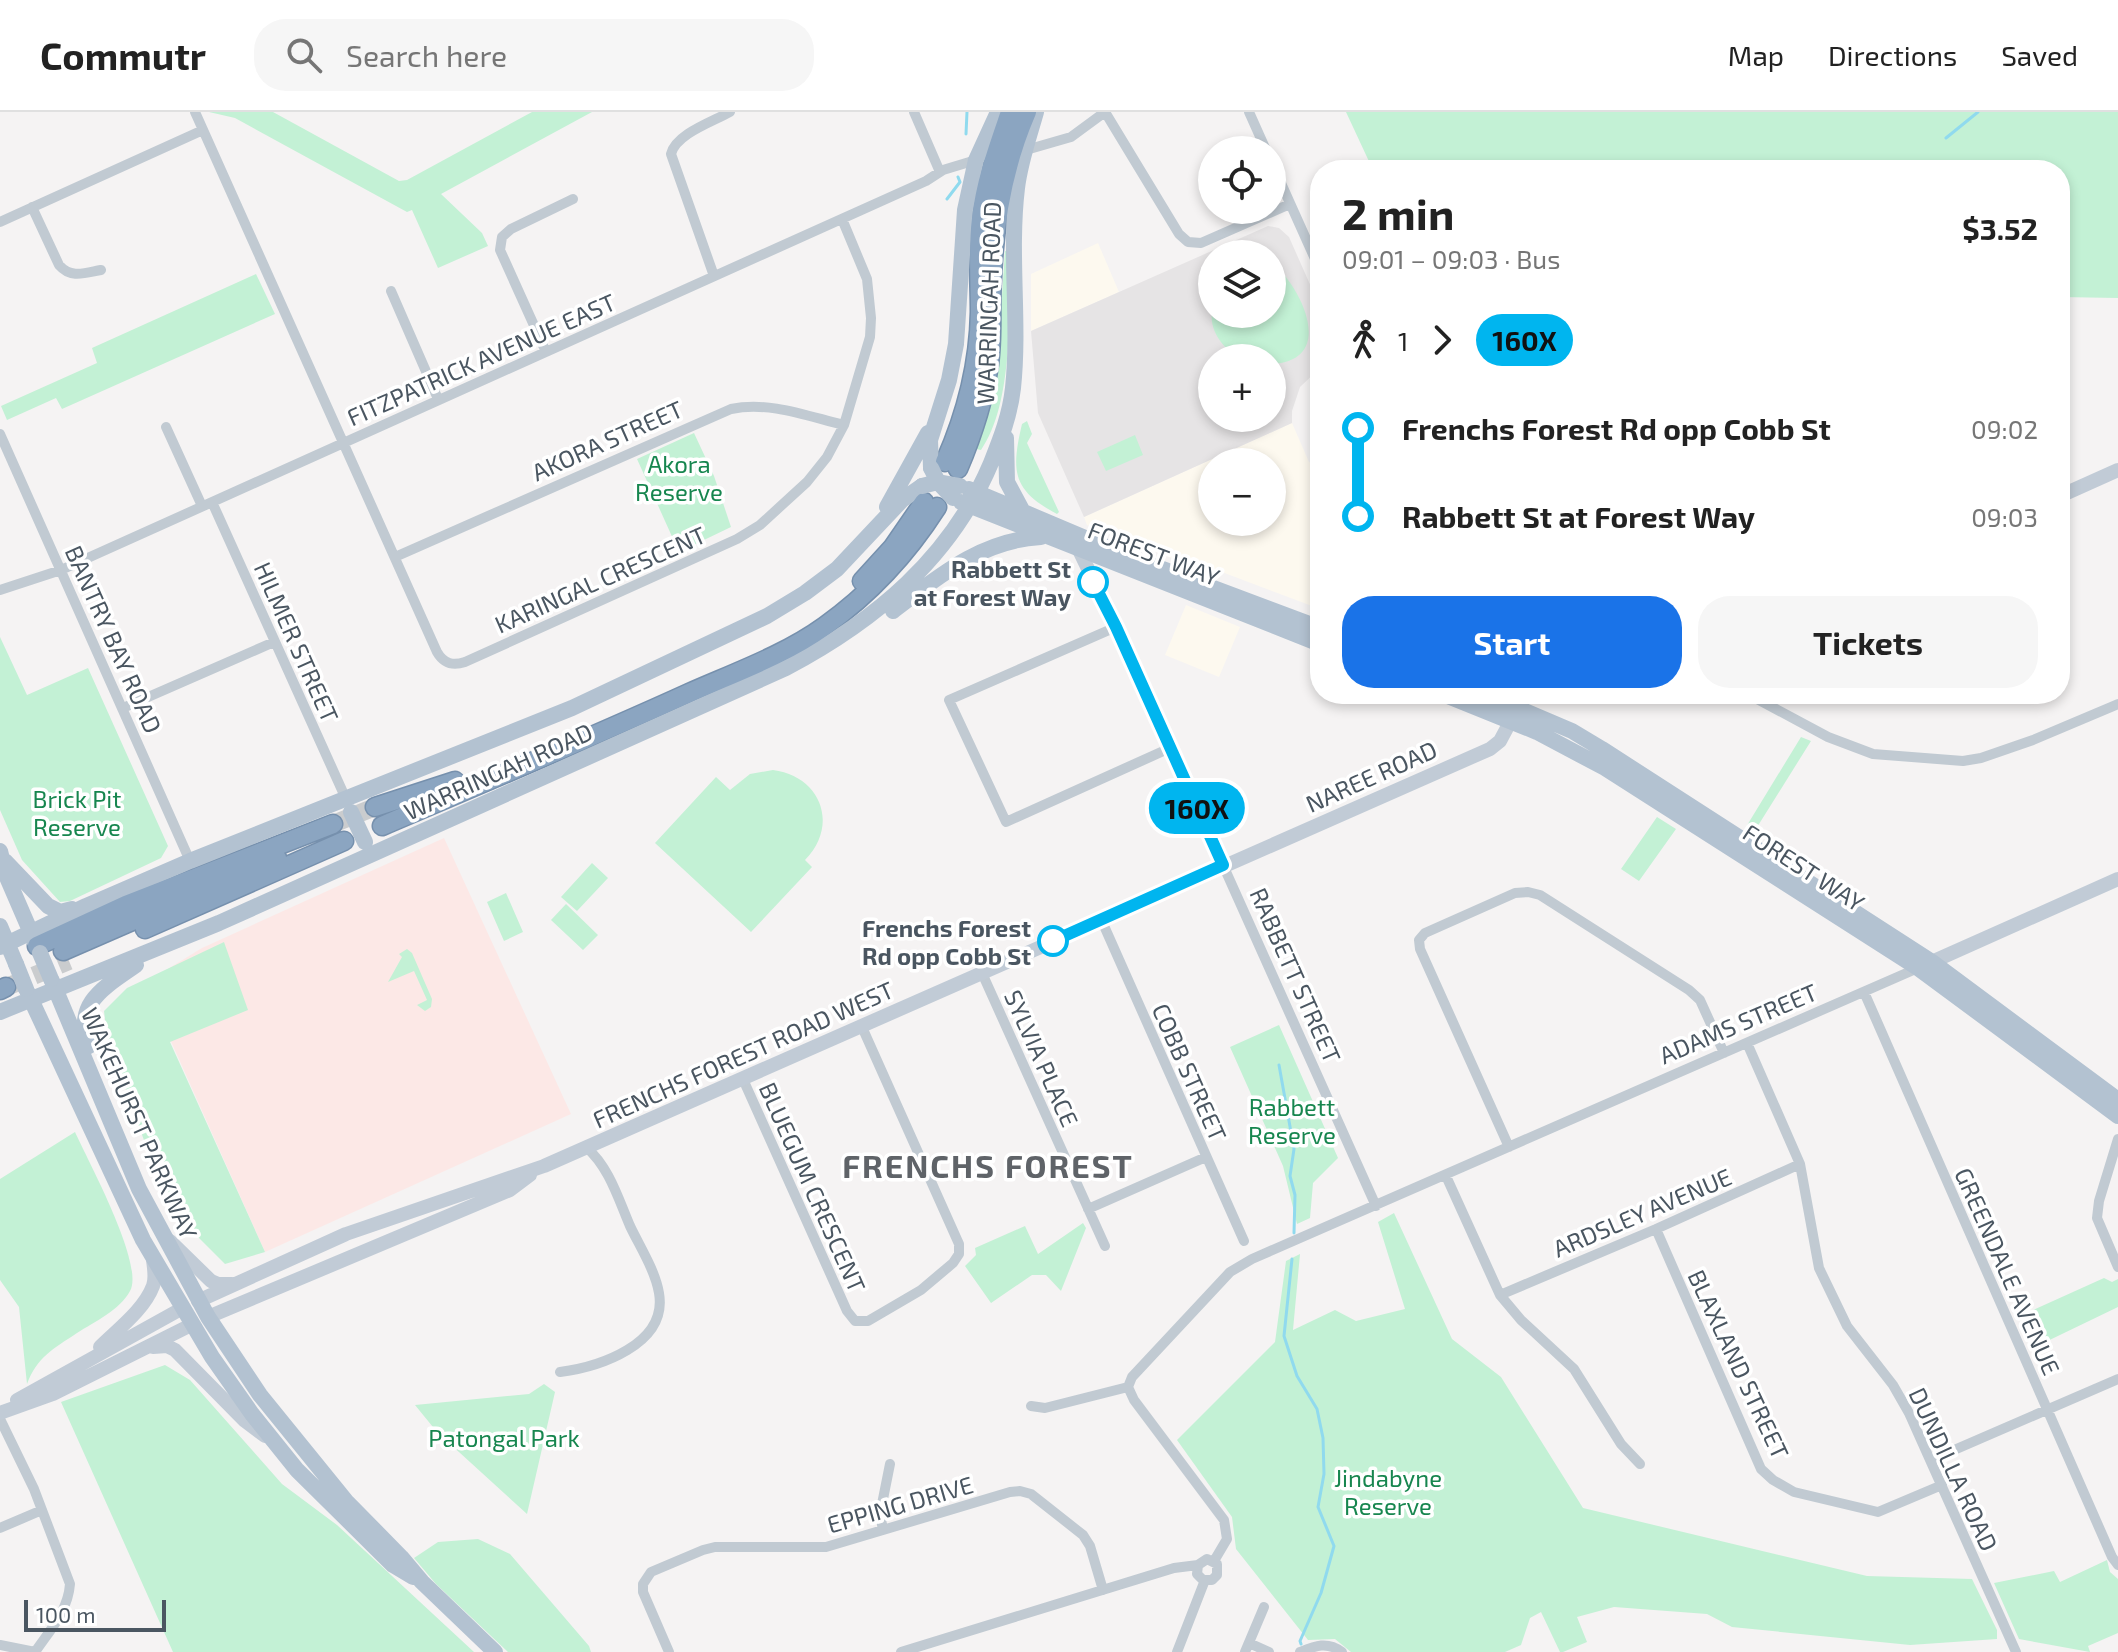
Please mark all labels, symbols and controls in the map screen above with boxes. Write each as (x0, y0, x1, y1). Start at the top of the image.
search box (254, 19, 814, 91)
text: Commutr (40, 32, 206, 78)
icon: search (282, 33, 326, 77)
text: Search here (346, 37, 507, 73)
text: Map (1728, 38, 1784, 72)
text: Directions (1828, 38, 1957, 72)
text: Saved (2001, 38, 2078, 72)
map controls (1198, 136, 1286, 536)
button: locate (1198, 136, 1286, 224)
text: 2 min (1342, 186, 1454, 239)
street label: WARRINGAH ROAD (970, 201, 1006, 405)
text: $3.52 (1962, 210, 2038, 246)
button: layers (1198, 240, 1286, 328)
text: 09:01 – 09:03 · Bus (1342, 243, 1560, 274)
street label: FITZPATRICK AVENUE EAST (342, 287, 620, 431)
icon: walk (1342, 318, 1386, 362)
icon: forward (1420, 318, 1464, 362)
text: 160X (1492, 323, 1557, 357)
text: 1 (1398, 325, 1408, 356)
button: + (1198, 344, 1286, 432)
street label: AKORA STREET (527, 394, 687, 486)
text: Frenchs Forest Rd opp Cobb St (1402, 410, 1831, 446)
text: 09:02 (1971, 413, 2038, 444)
button: − (1198, 448, 1286, 536)
park label: Akora Reserve (635, 449, 723, 506)
text: Rabbett St at Forest Way (1402, 498, 1755, 534)
text: 09:03 (1971, 501, 2038, 532)
street label: FOREST WAY (1084, 515, 1224, 591)
street label: KARINGAL CRESCENT (490, 519, 710, 639)
street label: BANTRY BAY ROAD (60, 541, 168, 737)
place label: Rabbett St at Forest Way (914, 554, 1071, 611)
street label: HILMER STREET (249, 557, 345, 727)
marker: Rabbett St at Forest Way (1078, 567, 1108, 597)
button: Start (1342, 596, 1682, 688)
button: Tickets (1698, 596, 2038, 688)
street label: WARRINGAH ROAD (399, 716, 597, 826)
street label: NAREE ROAD (1301, 734, 1441, 818)
line badge: 160X (1141, 782, 1253, 834)
park label: Brick Pit Reserve (33, 784, 121, 841)
text: 160X (1165, 791, 1229, 825)
street label: FOREST WAY (1738, 817, 1870, 917)
street label: RABBETT STREET (1244, 883, 1348, 1067)
place label: Frenchs Forest Rd opp Cobb St (862, 913, 1031, 970)
marker: Frenchs Forest Rd opp Cobb St (1038, 926, 1068, 956)
street label: FRENCHS FOREST ROAD WEST (588, 974, 898, 1134)
street label: ADAMS STREET (1655, 977, 1821, 1069)
street label: SYLVIA PLACE (999, 985, 1085, 1131)
street label: COBB STREET (1147, 999, 1233, 1145)
street label: WAKEHURST PARKWAY (76, 1003, 204, 1244)
street label: BLUEGUM CRESCENT (754, 1077, 872, 1297)
park label: Rabbett Reserve (1248, 1092, 1336, 1149)
district label: FRENCHS FOREST (842, 1146, 1134, 1184)
street label: ARDSLEY AVENUE (1548, 1161, 1736, 1263)
street label: GREENDALE AVENUE (1949, 1163, 2067, 1379)
street label: BLAXLAND STREET (1682, 1265, 1796, 1463)
street label: DUNDILLA ROAD (1903, 1383, 2005, 1555)
park label: Patongal Park (428, 1423, 580, 1452)
park label: Jindabyne Reserve (1334, 1463, 1442, 1520)
street label: EPPING DRIVE (824, 1469, 976, 1539)
scale bar (24, 1596, 166, 1632)
text: 100 m (36, 1601, 95, 1627)

